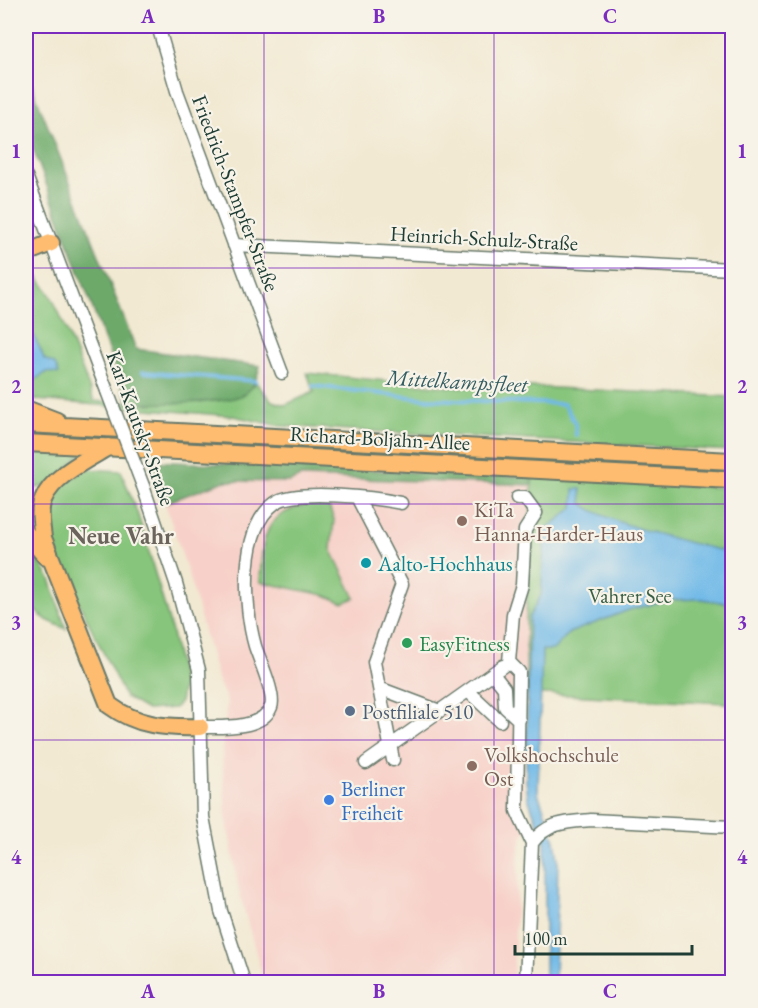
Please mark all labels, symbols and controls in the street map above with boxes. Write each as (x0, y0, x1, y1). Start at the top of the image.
text: A (140, 3, 156, 29)
text: B (373, 3, 385, 29)
text: C (603, 3, 617, 29)
street label: Friedrich-Stampfer-Straße (186, 91, 286, 295)
text: 1 (11, 138, 21, 164)
text: 1 (737, 138, 747, 164)
street label: Heinrich-Schulz-Straße (389, 220, 579, 256)
street label: Karl-Kautsky-Straße (100, 347, 182, 509)
water label: Mittelkampsfleet (383, 363, 530, 399)
text: 2 (11, 373, 22, 399)
text: 2 (737, 373, 748, 399)
street label: Richard-Boljahn-Allee (289, 420, 471, 456)
place label: KiTa Hanna-Harder-Haus (474, 496, 643, 547)
marker: KiTa Hanna-Harder-Haus (455, 514, 469, 528)
district label: Neue Vahr (68, 520, 174, 551)
place label: Aalto-Hochhaus (377, 550, 513, 577)
marker: Aalto-Hochhaus (359, 556, 373, 570)
park label: Vahrer See (588, 582, 672, 609)
text: 3 (11, 609, 21, 635)
text: 3 (737, 609, 747, 635)
place label: EasyFitness (419, 630, 510, 657)
marker: EasyFitness (400, 636, 414, 650)
place label: Postfiliale 510 (362, 698, 473, 725)
marker: Postfiliale 510 (343, 704, 357, 718)
place label: Volkshochschule Ost (484, 741, 619, 792)
marker: Volkshochschule Ost (465, 759, 479, 773)
place label: Berliner Freiheit (341, 775, 405, 826)
marker: Berliner Freiheit (322, 793, 336, 807)
text: 4 (11, 844, 22, 870)
text: 4 (737, 844, 748, 870)
scale bar (515, 918, 692, 956)
text: 100 m (524, 927, 568, 950)
text: A (140, 978, 156, 1004)
text: B (373, 978, 385, 1004)
text: C (603, 978, 617, 1004)

